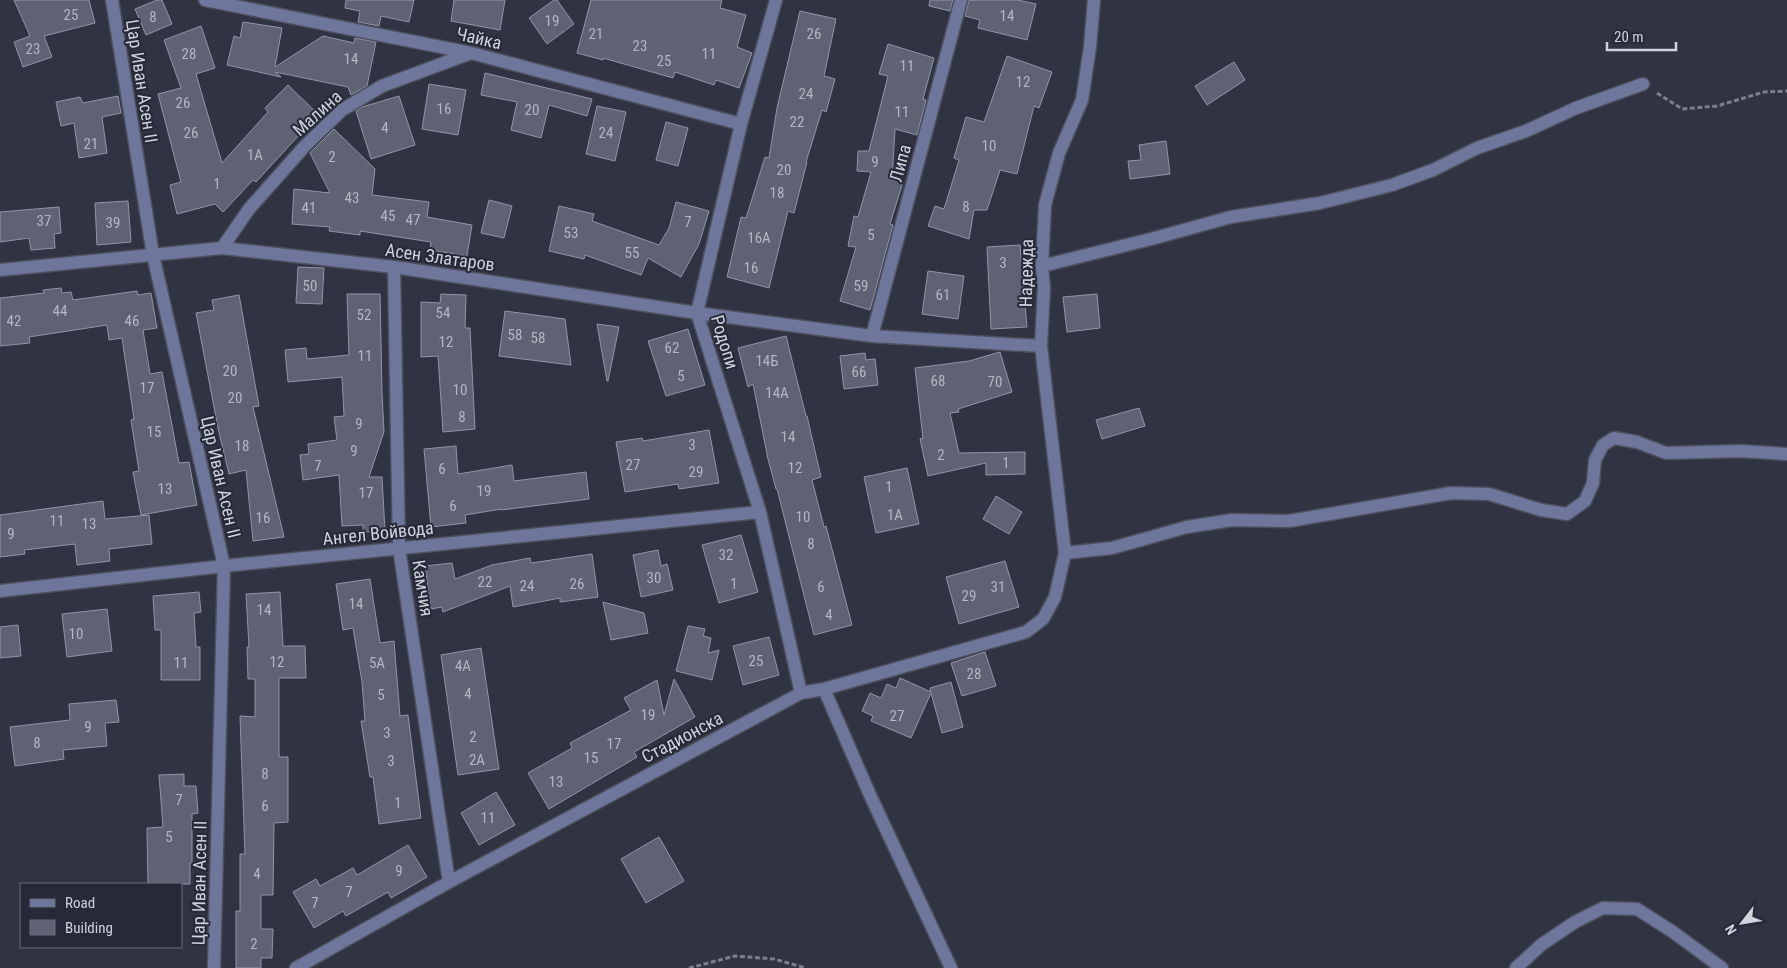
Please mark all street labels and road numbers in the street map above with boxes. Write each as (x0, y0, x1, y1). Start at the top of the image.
street label: Цар Иван Асен II (122, 18, 162, 144)
street label: Чайка (454, 23, 504, 53)
street label: Малина (288, 86, 346, 140)
street label: Липа (885, 142, 915, 184)
street label: Асен Златаров (384, 239, 496, 275)
street label: Надежда (1015, 239, 1037, 307)
street label: Родопи (707, 312, 743, 372)
street label: Цар Иван Асен II (197, 414, 245, 540)
street label: Ангел Войвода (321, 517, 435, 549)
street label: Камчия (408, 558, 438, 618)
street label: Стадионска (638, 707, 726, 767)
street label: Цар Иван Асен II (187, 820, 211, 946)

